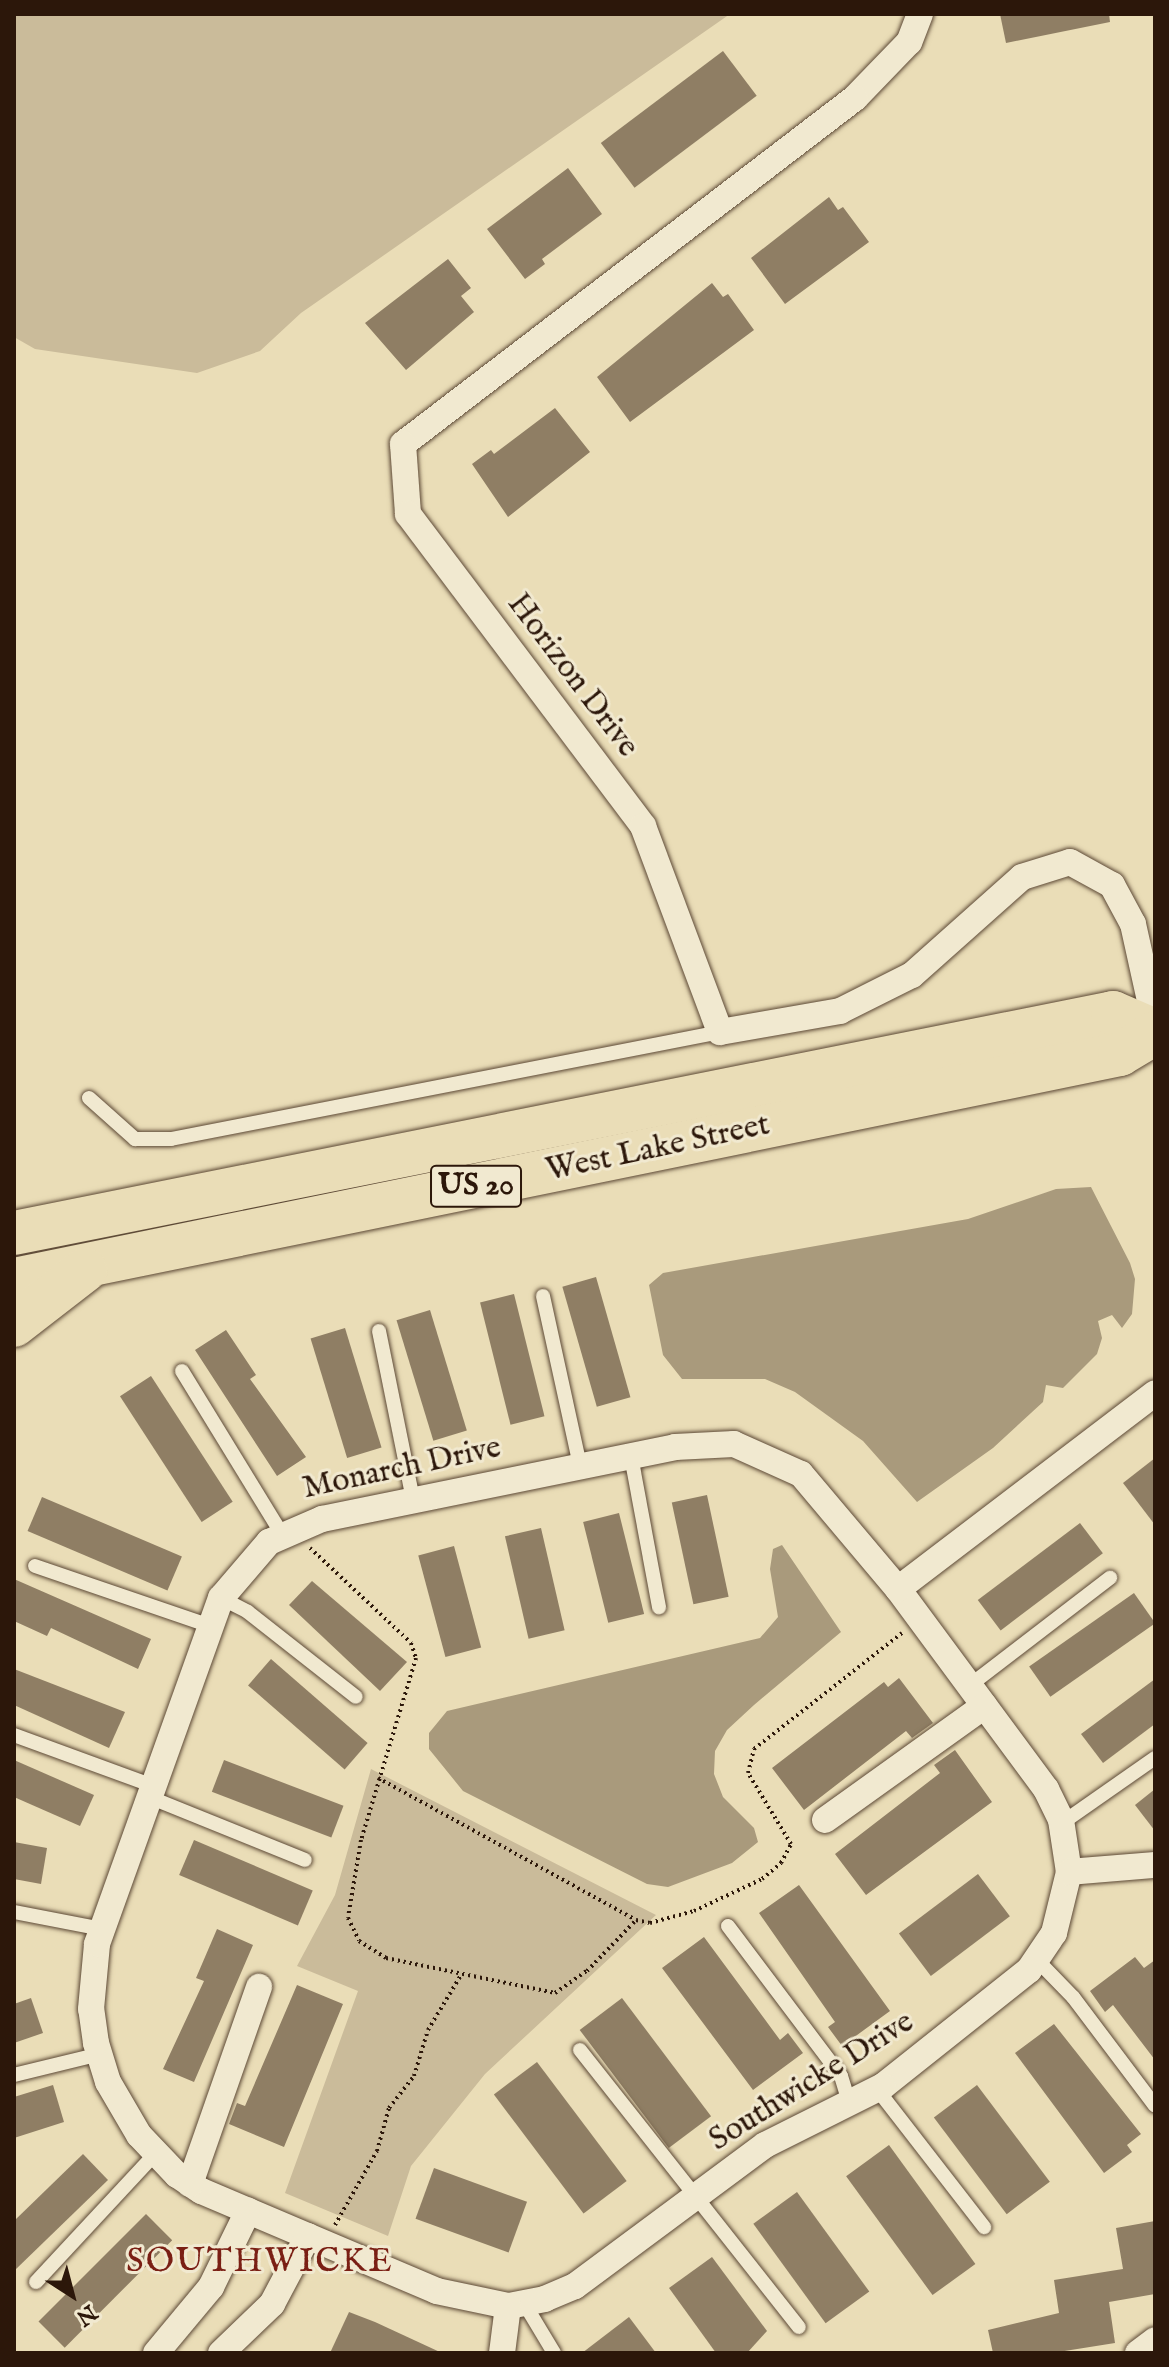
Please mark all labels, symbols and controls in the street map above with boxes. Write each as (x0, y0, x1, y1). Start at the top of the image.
street label: Horizon Drive (498, 587, 646, 765)
street label: West Lake Street (543, 1107, 773, 1191)
road number: US 20 (430, 1160, 522, 1212)
street label: Monarch Drive (299, 1429, 505, 1509)
street label: Southwicke Drive (703, 2004, 921, 2160)
district label: SOUTHWICKE (126, 2242, 394, 2282)
north arrow (32, 2255, 112, 2335)
text: N (70, 2297, 102, 2331)

